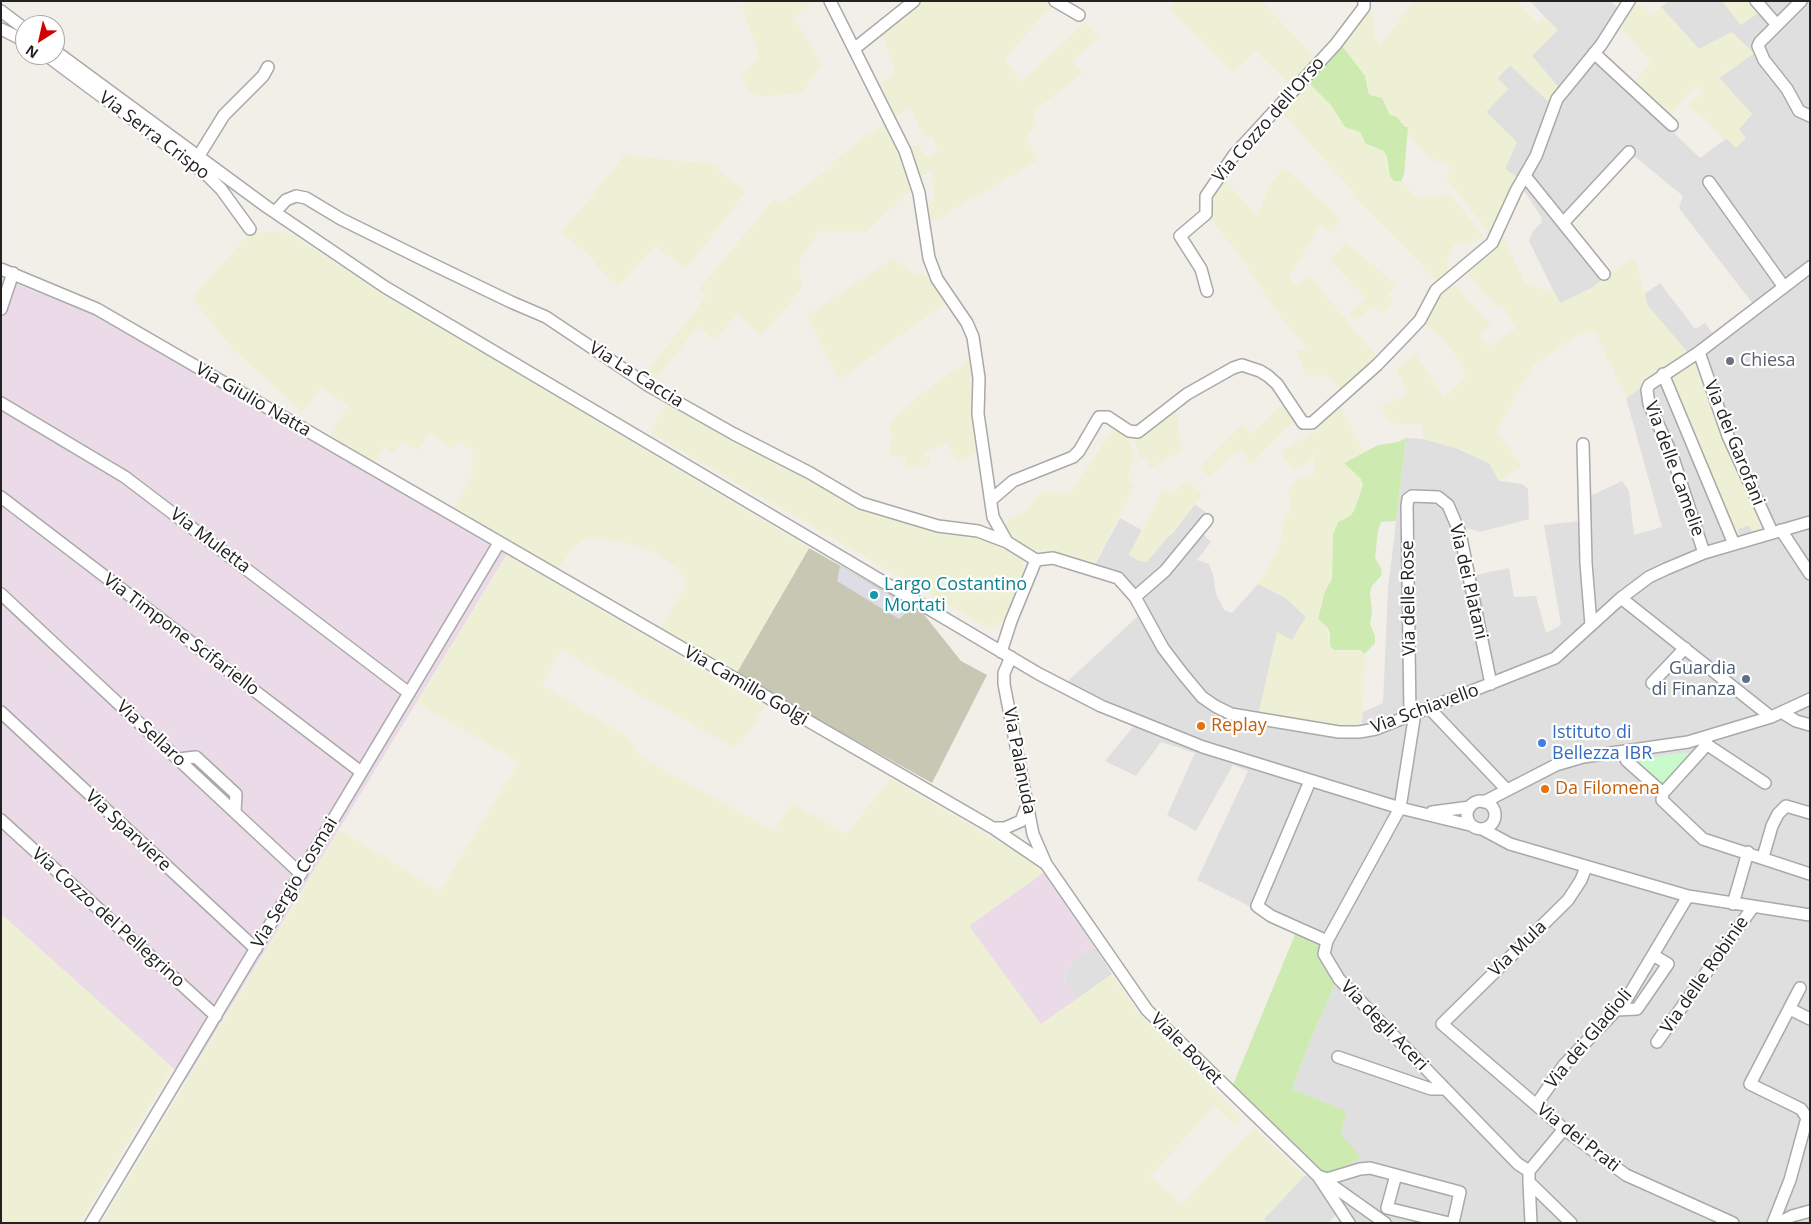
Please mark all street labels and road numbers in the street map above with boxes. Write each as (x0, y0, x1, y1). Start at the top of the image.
street label: Via Cozzo dell'Orso (1209, 53, 1329, 187)
street label: Via Serra Crispo (94, 87, 214, 185)
street label: Via La Caccia (585, 337, 687, 413)
street label: Via Giulio Natta (191, 358, 315, 442)
street label: Via dei Garofani (1699, 377, 1769, 509)
street label: Via delle Camelie (1640, 398, 1708, 540)
street label: Via Muletta (166, 504, 254, 578)
street label: Via dei Platani (1444, 522, 1492, 642)
street label: Via delle Rose (1397, 540, 1421, 656)
street label: Via Timpone Scifariello (99, 569, 263, 701)
street label: Via Camillo Golgi (680, 642, 812, 730)
street label: Via Schiavello (1368, 680, 1482, 738)
street label: Via Sellaro (112, 696, 190, 772)
street label: Via Palanuda (998, 706, 1040, 816)
street label: Via Sparviere (81, 786, 175, 876)
street label: Via Sergio Cosmai (247, 814, 343, 952)
street label: Via Cozzo del Pellegrino (27, 844, 189, 992)
street label: Via delle Robinie (1657, 912, 1753, 1038)
street label: Via Mula (1485, 916, 1551, 982)
street label: Via degli Aceri (1336, 977, 1432, 1075)
street label: Via dei Gladioli (1541, 985, 1637, 1093)
street label: Viale Bovet (1146, 1009, 1226, 1089)
street label: Via dei Prati (1532, 1099, 1624, 1177)

